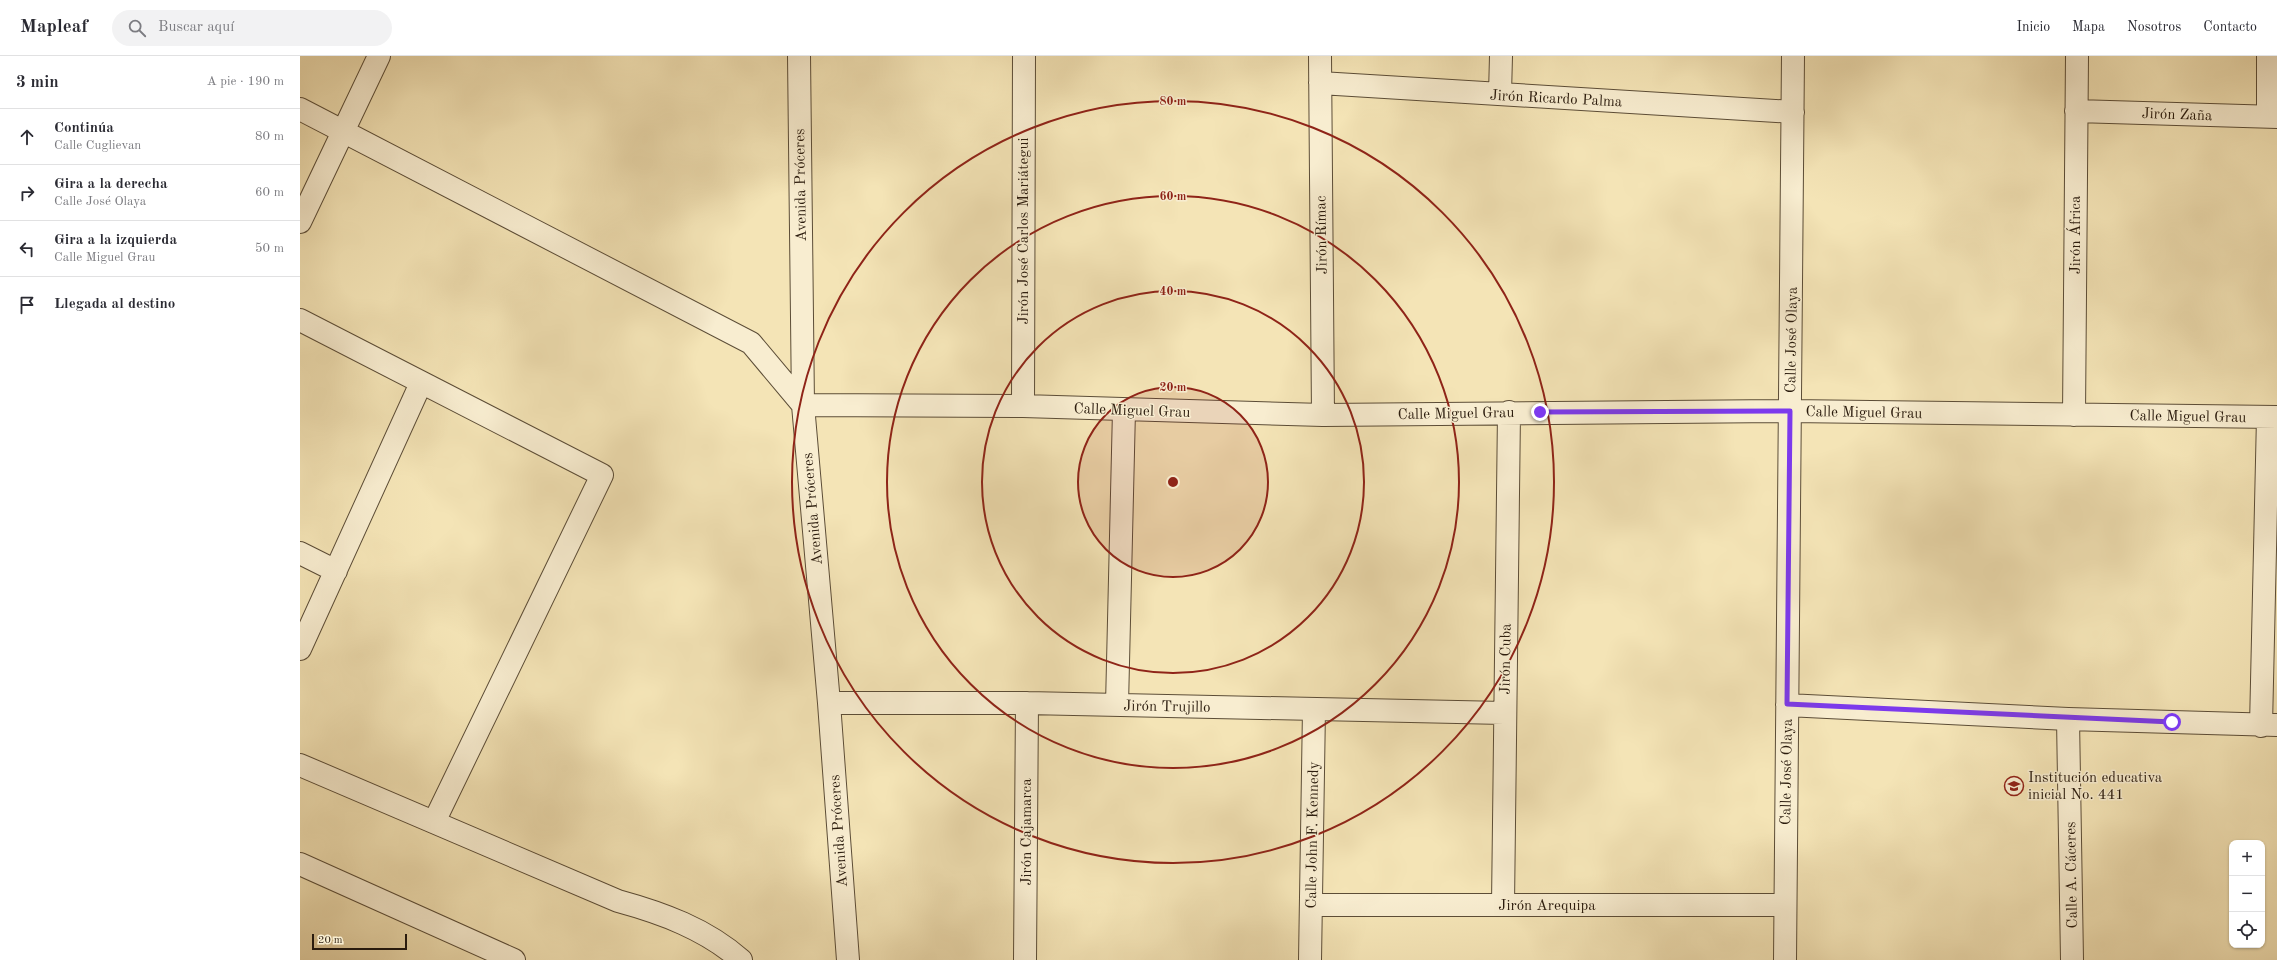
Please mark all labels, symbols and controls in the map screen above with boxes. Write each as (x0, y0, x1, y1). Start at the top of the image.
search box (112, 10, 392, 46)
icon: search (126, 17, 148, 39)
text: Mapleaf (20, 18, 88, 37)
text: Buscar aquí (158, 20, 234, 35)
text: Inicio (2016, 20, 2050, 34)
text: Mapa (2072, 20, 2105, 34)
text: Nosotros (2127, 20, 2181, 34)
text: Contacto (2203, 20, 2257, 34)
text: 3 min (16, 74, 59, 91)
text: A pie · 190 m (207, 75, 284, 88)
street label: Jirón Ricardo Palma (1489, 89, 1623, 110)
text: 80 m (1160, 96, 1187, 108)
street label: Jirón Zaña (2141, 107, 2213, 124)
text: Continúa (54, 121, 114, 136)
icon: ahead (16, 126, 38, 148)
street label: Avenida Próceres (793, 128, 810, 242)
text: 80 m (255, 130, 284, 143)
street label: Jirón José Carlos Mariátegui (1017, 138, 1032, 324)
text: Calle Cuglievan (54, 139, 141, 152)
text: Gira a la derecha (54, 177, 168, 192)
icon: right (16, 182, 38, 204)
text: 60 m (255, 186, 284, 199)
text: 60 m (1160, 191, 1187, 203)
text: Calle José Olaya (54, 195, 146, 208)
street label: Jirón Rímac (1314, 195, 1331, 274)
street label: Jirón África (2066, 195, 2084, 274)
text: Gira a la izquierda (54, 233, 177, 248)
icon: left (16, 238, 38, 260)
text: 50 m (255, 242, 284, 255)
text: Calle Miguel Grau (54, 251, 155, 264)
text: 40 m (1160, 286, 1187, 298)
street label: Calle José Olaya (1784, 286, 1801, 393)
icon: arrive (16, 294, 38, 316)
text: Llegada al destino (54, 297, 175, 312)
text: 20 m (1160, 382, 1187, 394)
street label: Calle Miguel Grau (1073, 402, 1191, 421)
route end (1531, 403, 1549, 421)
street label: Calle Miguel Grau (1805, 405, 1923, 422)
street label: Calle Miguel Grau (1397, 406, 1515, 423)
street label: Calle Miguel Grau (2129, 409, 2247, 426)
street label: Avenida Próceres (801, 452, 826, 566)
centre of rings (1166, 475, 1180, 489)
street label: Jirón Cuba (1498, 623, 1515, 695)
street label: Jirón Trujillo (1123, 699, 1211, 716)
route start (2163, 713, 2181, 731)
street label: Calle José Olaya (1779, 718, 1796, 825)
street label: Calle John F. Kennedy (1305, 761, 1322, 909)
place label: Institución educativa inicial No. 441 (2028, 771, 2163, 803)
street label: Avenida Próceres (828, 774, 851, 888)
school or university icon: Institución educativa inicial No. 441 (2003, 775, 2025, 797)
street label: Jirón Cajamarca (1020, 778, 1035, 886)
street label: Calle A. Cáceres (2064, 821, 2081, 929)
map controls (2229, 840, 2265, 948)
button: + (2229, 840, 2265, 876)
button: − (2229, 876, 2265, 912)
street label: Jirón Arequipa (1498, 899, 1596, 914)
button: locate (2229, 912, 2265, 948)
scale bar (312, 932, 407, 951)
text: 20 m (318, 935, 343, 946)

